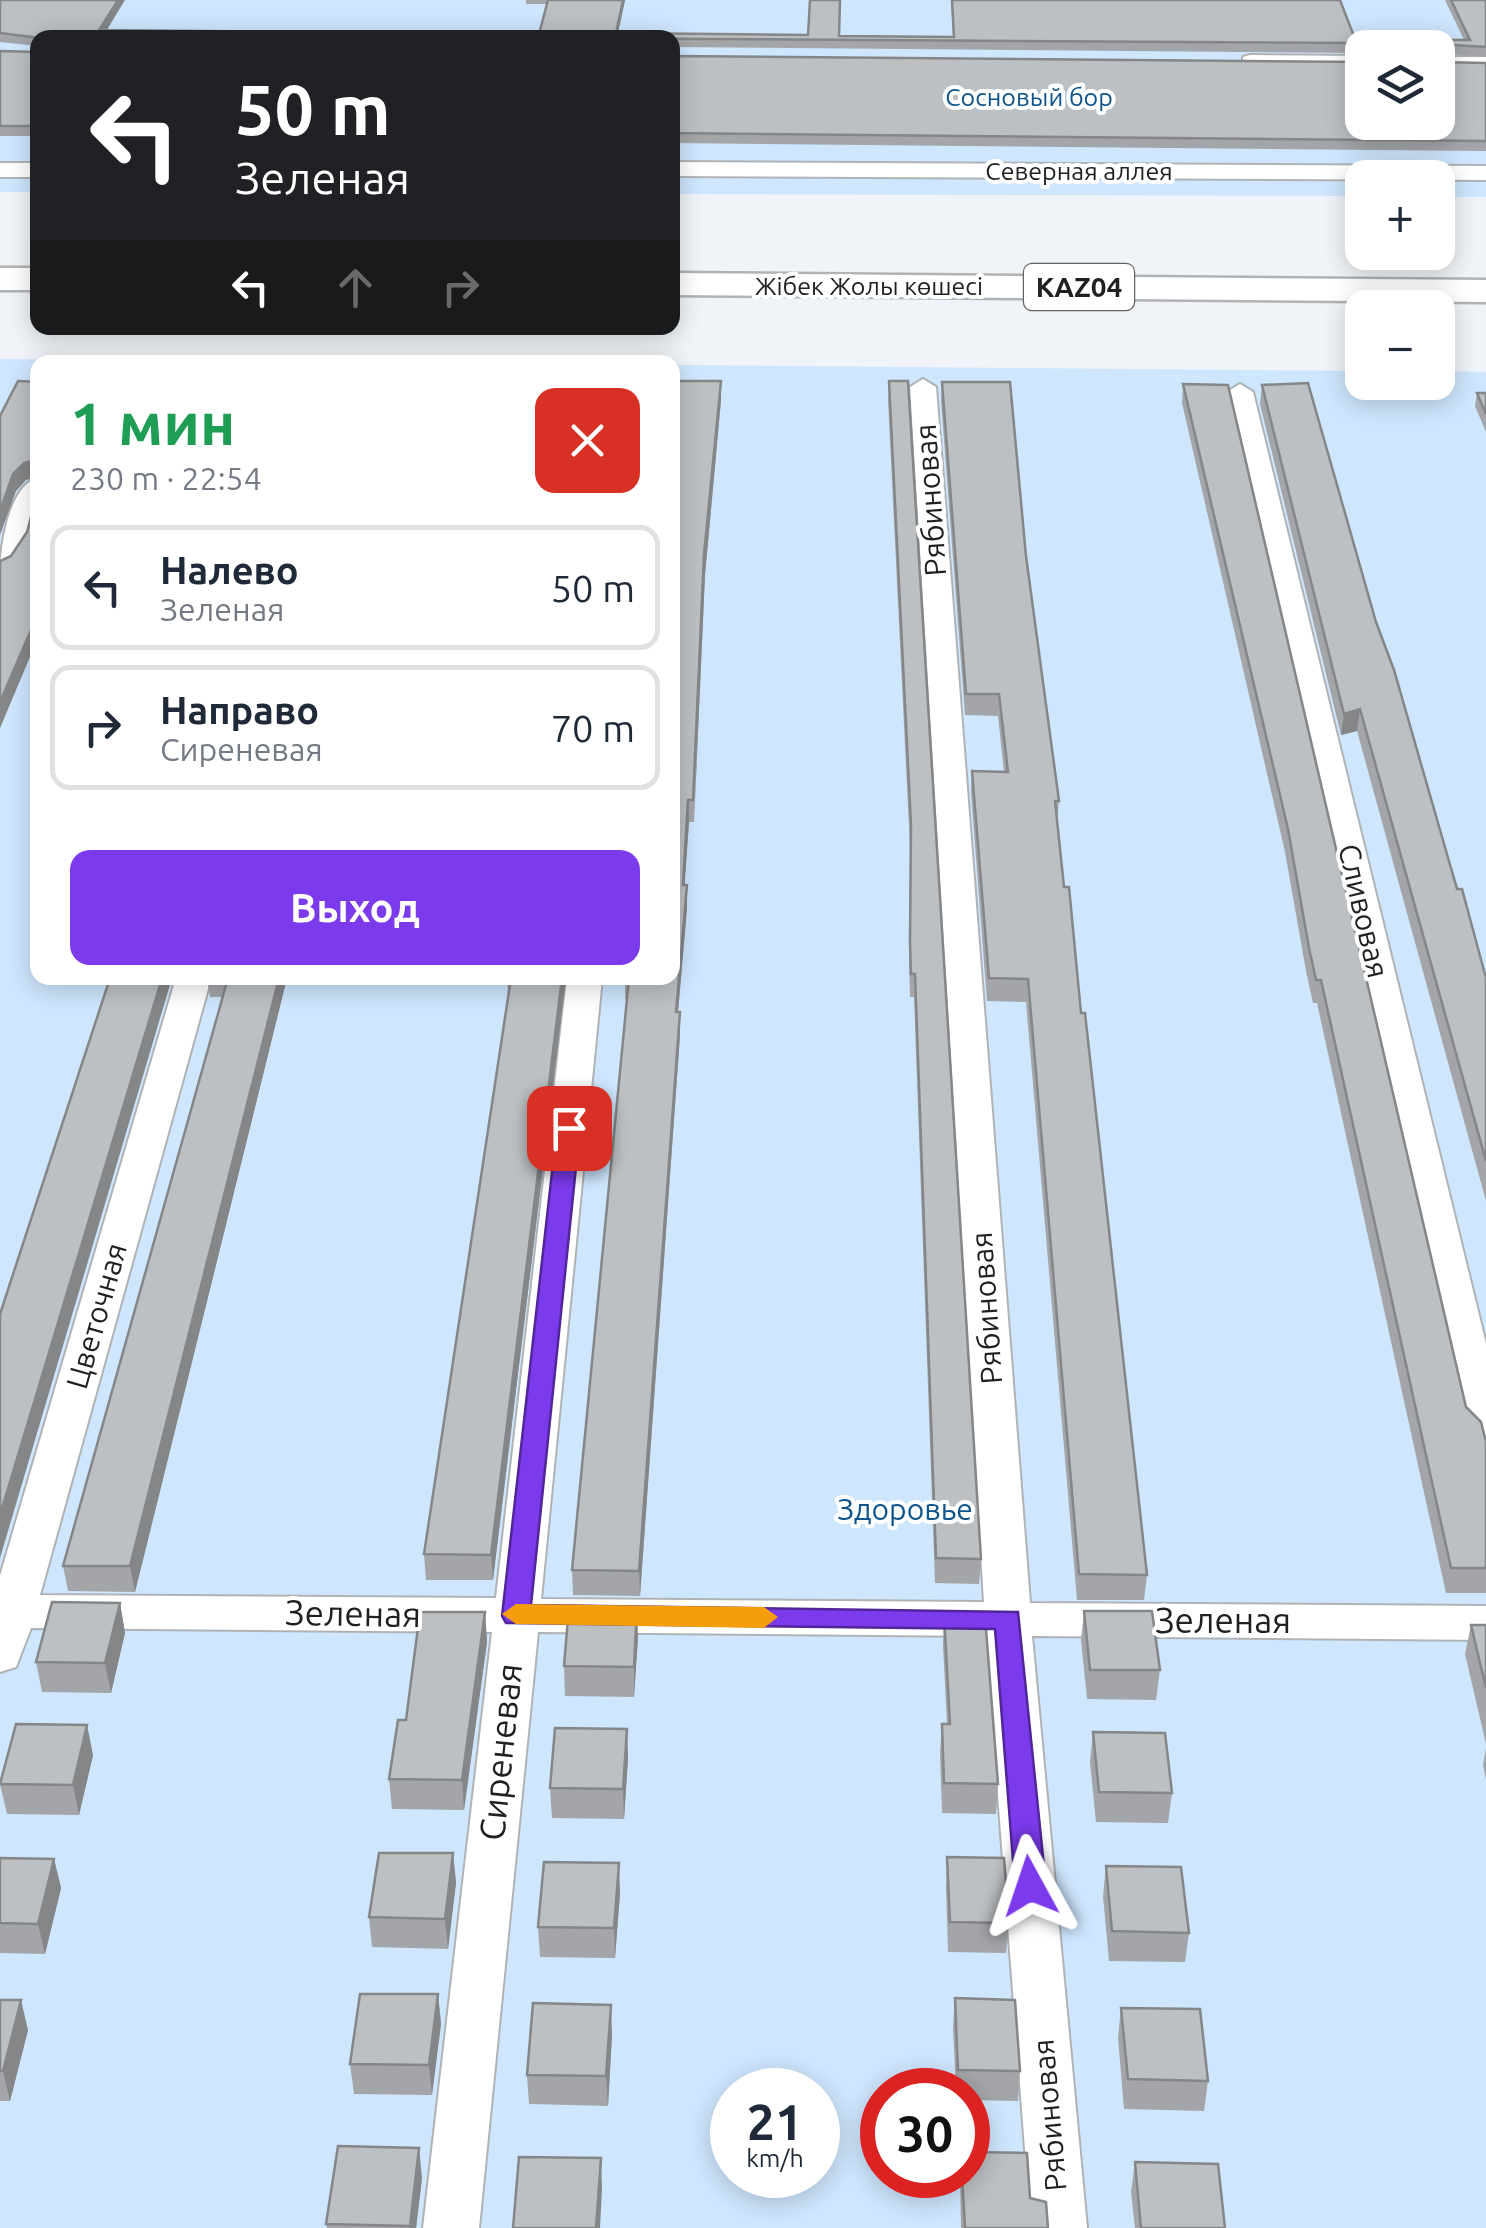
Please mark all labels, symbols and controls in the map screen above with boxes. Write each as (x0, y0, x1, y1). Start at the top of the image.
map controls (1345, 30, 1455, 400)
button: layers (1345, 30, 1455, 140)
icon: left (70, 70, 200, 200)
text: 50 m (235, 70, 391, 148)
park label: Сосновый бор (945, 83, 1113, 111)
text: Зеленая (235, 152, 410, 203)
street label: Северная аллея (985, 157, 1173, 185)
button: + (1345, 160, 1455, 270)
icon: left (223, 260, 278, 315)
icon: ahead (328, 260, 383, 315)
icon: right (433, 260, 488, 315)
road number: KАZ04 (1024, 264, 1134, 310)
street label: Жібек Жолы көшесі (755, 272, 983, 300)
button: − (1345, 290, 1455, 400)
button: close (535, 388, 640, 493)
text: 1 мин (70, 389, 235, 456)
street label: Рябиновая (908, 423, 952, 577)
text: 230 m · 22:54 (70, 460, 262, 496)
text: Налево (160, 549, 299, 591)
icon: left (75, 560, 130, 615)
text: 50 m (551, 567, 635, 609)
text: Зеленая (160, 591, 284, 627)
text: Направо (160, 689, 319, 731)
icon: right (75, 700, 130, 755)
text: 70 m (551, 707, 635, 749)
text: Сиреневая (160, 731, 323, 767)
street label: Сливовая (1332, 840, 1396, 981)
button: Выход (70, 850, 640, 965)
pin (527, 1086, 612, 1171)
icon: arrive (542, 1101, 597, 1156)
street label: Рябиновая (964, 1231, 1008, 1385)
street label: Цветочная (59, 1239, 133, 1392)
park label: Здоровье (837, 1492, 973, 1526)
street label: Зеленая (285, 1592, 421, 1634)
street label: Зеленая (1155, 1600, 1291, 1640)
street label: Сиреневая (471, 1661, 529, 1842)
position arrow (978, 1834, 1082, 1938)
street label: Рябиновая (1025, 2038, 1073, 2193)
speed limit sign: 30 (860, 2068, 990, 2198)
text: 21 (747, 2093, 803, 2149)
text: km/h (746, 2144, 804, 2172)

